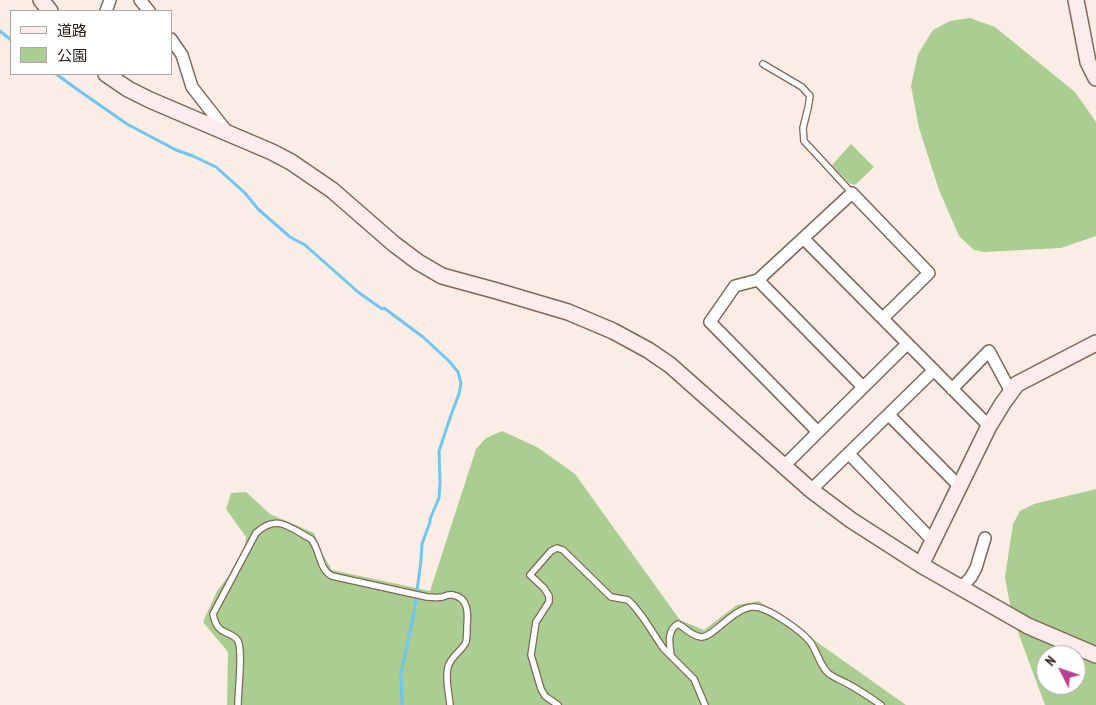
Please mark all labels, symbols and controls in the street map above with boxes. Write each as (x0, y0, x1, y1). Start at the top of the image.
legend (10, 10, 172, 75)
text: 道路 (57, 21, 87, 40)
text: 公園 (57, 46, 87, 65)
north arrow (1036, 645, 1086, 695)
text: N (1041, 652, 1060, 670)

